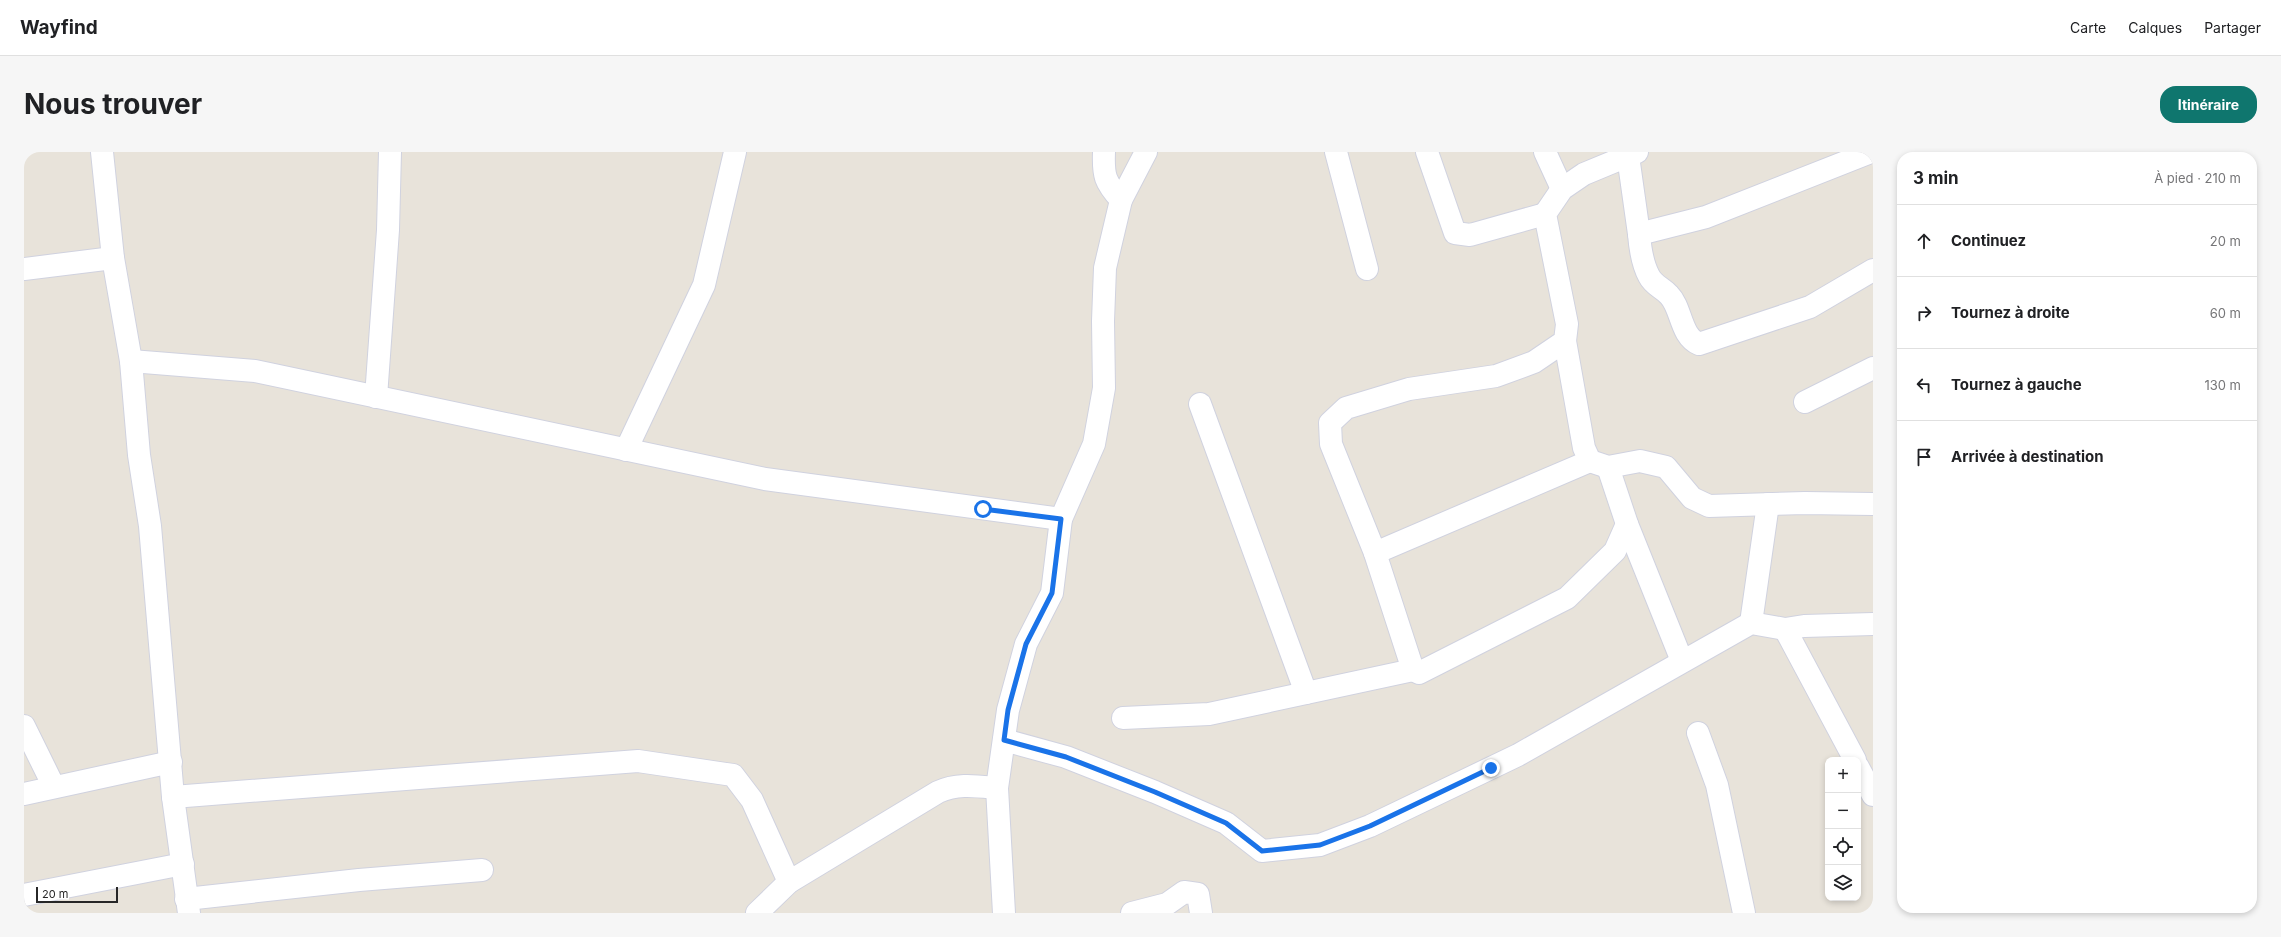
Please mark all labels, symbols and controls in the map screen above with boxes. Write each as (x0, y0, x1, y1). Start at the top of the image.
text: Wayfind (20, 16, 98, 39)
text: Carte (2070, 19, 2106, 36)
text: Calques (2128, 19, 2182, 36)
text: Partager (2204, 19, 2261, 36)
button: Itinéraire (2160, 86, 2257, 123)
text: Nous trouver (24, 87, 202, 121)
text: 3 min (1913, 168, 1959, 188)
text: À pied · 210 m (2154, 170, 2241, 186)
icon: ahead (1913, 230, 1935, 252)
text: Continuez (1951, 231, 2026, 250)
text: 20 m (2210, 233, 2241, 249)
icon: right (1913, 302, 1935, 324)
text: Tournez à droite (1951, 303, 2070, 322)
text: 60 m (2210, 305, 2241, 321)
icon: left (1913, 374, 1935, 396)
text: Tournez à gauche (1951, 375, 2082, 394)
text: 130 m (2204, 377, 2241, 393)
icon: arrive (1913, 446, 1935, 468)
text: Arrivée à destination (1951, 447, 2104, 466)
route start (974, 500, 992, 518)
map controls (1825, 757, 1861, 901)
button: + (1825, 757, 1861, 793)
route end (1482, 759, 1500, 777)
button: − (1825, 793, 1861, 829)
button: locate (1825, 829, 1861, 865)
button: layers (1825, 865, 1861, 901)
scale bar (36, 885, 118, 904)
text: 20 m (42, 887, 68, 901)

